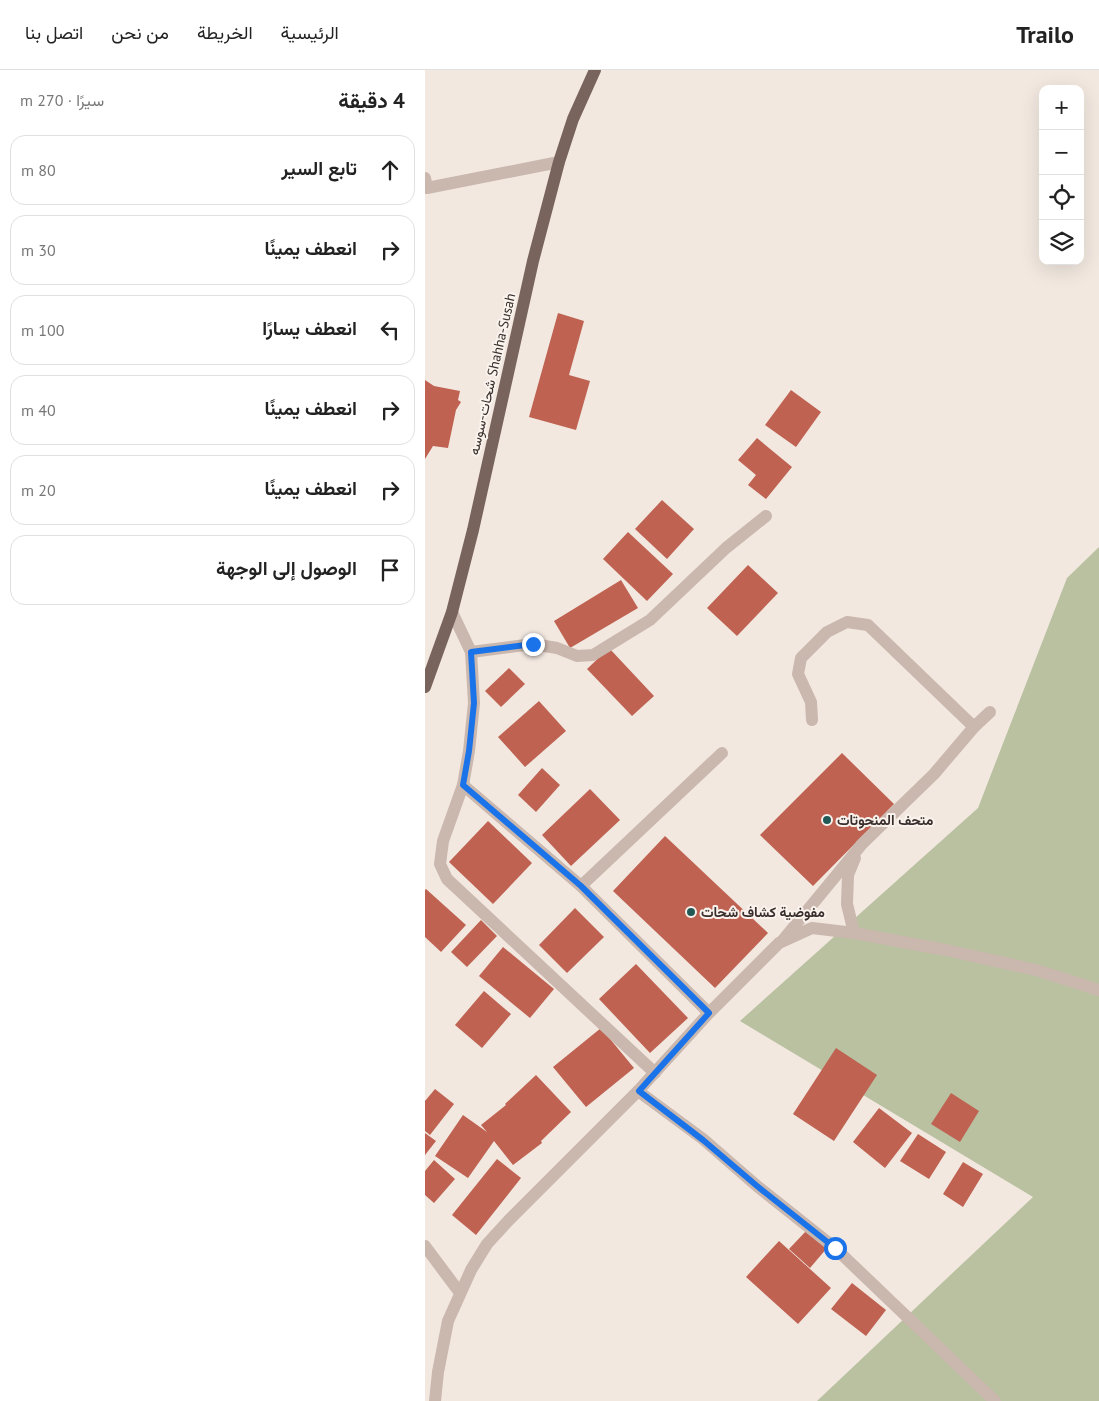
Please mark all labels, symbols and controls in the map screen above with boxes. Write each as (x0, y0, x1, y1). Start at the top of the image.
text: Trailo (1016, 19, 1074, 50)
text: اتصل بنا (25, 21, 83, 44)
text: من نحن (111, 21, 169, 44)
text: الخريطة (197, 21, 253, 44)
text: الرئيسية (281, 21, 339, 44)
map controls (1039, 85, 1084, 265)
button: + (1039, 85, 1084, 130)
text: 4 دقيقة (338, 87, 405, 114)
text: سيرًا · 270 m (20, 90, 104, 110)
button: − (1039, 130, 1084, 175)
text: تابع السير (281, 156, 357, 180)
icon: ahead (376, 156, 404, 184)
text: 80 m (21, 160, 56, 180)
button: locate (1039, 175, 1084, 220)
button: layers (1039, 220, 1084, 265)
text: انعطف يمينًا (265, 236, 357, 260)
icon: right (376, 236, 404, 264)
text: 30 m (21, 240, 56, 260)
street label: شحات-سوسه Shahha-Susah (465, 291, 519, 457)
text: انعطف يسارًا (262, 316, 357, 340)
icon: left (376, 316, 404, 344)
text: 100 m (21, 320, 64, 340)
text: انعطف يمينًا (265, 396, 357, 420)
icon: right (376, 396, 404, 424)
text: 40 m (21, 400, 56, 420)
text: انعطف يمينًا (265, 476, 357, 500)
icon: right (376, 476, 404, 504)
text: 20 m (21, 480, 56, 500)
text: الوصول إلى الوجهة (216, 556, 357, 580)
icon: arrive (376, 556, 404, 584)
route end (522, 633, 545, 656)
place label: متحف المنحوتات (837, 811, 934, 829)
marker: متحف المنحوتات (821, 814, 833, 826)
place label: مفوضية كشاف شحات (701, 903, 825, 921)
marker: مفوضية كشاف شحات (685, 906, 697, 918)
route start (824, 1237, 847, 1260)

